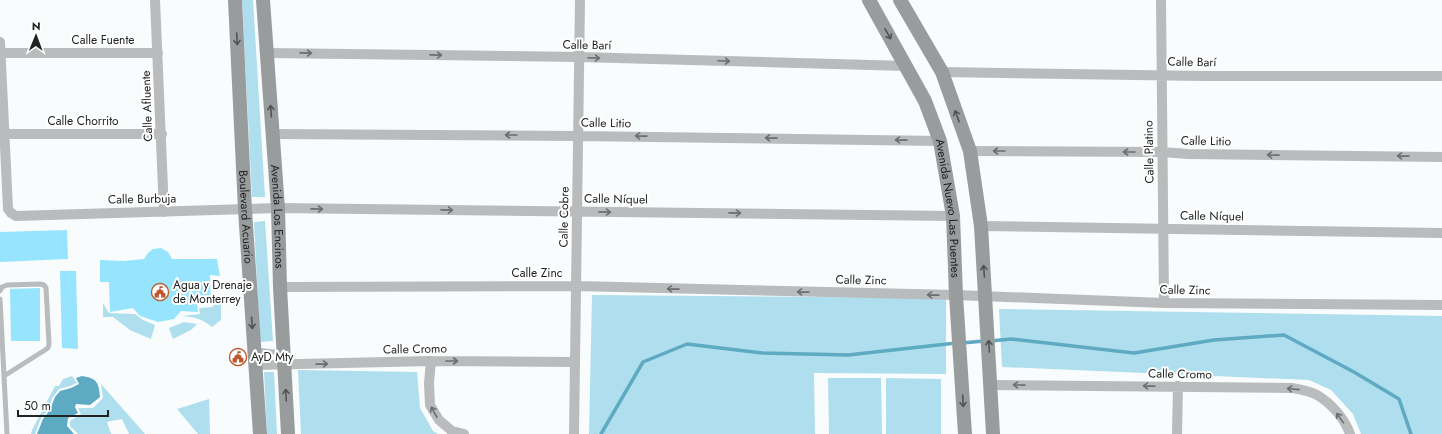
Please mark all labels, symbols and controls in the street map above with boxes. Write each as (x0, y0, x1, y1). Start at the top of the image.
north arrow (16, 16, 56, 56)
text: N (32, 18, 41, 34)
one-way arrow (885, 28, 893, 40)
street label: Calle Fuente (72, 31, 134, 49)
one-way arrow (233, 32, 241, 45)
street label: Calle Barí (562, 36, 613, 54)
one-way arrow (299, 50, 312, 57)
one-way arrow (429, 51, 442, 59)
street label: Calle Barí (1167, 53, 1218, 71)
one-way arrow (587, 54, 600, 62)
one-way arrow (717, 58, 730, 65)
street label: Calle Afluente (137, 70, 157, 142)
one-way arrow (268, 105, 275, 118)
one-way arrow (953, 111, 961, 123)
street label: Calle Chorrito (47, 112, 119, 130)
street label: Calle Litio (581, 114, 632, 132)
street label: Calle Platino (1139, 120, 1159, 184)
one-way arrow (505, 131, 518, 139)
street label: Calle Litio (1181, 132, 1232, 150)
one-way arrow (635, 133, 648, 140)
one-way arrow (765, 135, 778, 142)
one-way arrow (895, 137, 908, 144)
street label: Avenida Nuevo Las Puentes (931, 137, 964, 278)
one-way arrow (993, 147, 1006, 155)
one-way arrow (1123, 148, 1136, 156)
one-way arrow (1267, 151, 1280, 159)
one-way arrow (1397, 152, 1410, 160)
street label: Avenida Los Encinos (266, 164, 289, 269)
street label: Boulevard Acuario (234, 170, 258, 264)
street label: Calle Cobre (554, 186, 574, 248)
street label: Calle Burbuja (108, 189, 177, 209)
street label: Calle Níquel (584, 189, 648, 209)
one-way arrow (310, 205, 323, 213)
one-way arrow (440, 206, 453, 214)
street label: Calle Níquel (1180, 206, 1244, 226)
one-way arrow (598, 208, 611, 216)
one-way arrow (728, 209, 741, 217)
street label: Calle Zinc (512, 264, 563, 282)
one-way arrow (980, 265, 988, 278)
street label: Calle Zinc (835, 271, 887, 289)
place label: Agua y Drenaje de Monterrey (173, 276, 252, 308)
street label: Calle Zinc (1159, 281, 1211, 299)
public building icon: Agua y Drenaje de Monterrey (150, 282, 170, 302)
one-way arrow (667, 285, 680, 292)
one-way arrow (797, 288, 810, 295)
one-way arrow (927, 291, 940, 298)
one-way arrow (249, 316, 256, 329)
street label: Calle Cromo (383, 339, 448, 359)
one-way arrow (985, 340, 992, 353)
public building icon: AyD Mty (228, 347, 248, 367)
place label: AyD Mty (251, 348, 294, 366)
one-way arrow (445, 357, 458, 365)
one-way arrow (315, 360, 328, 368)
street label: Calle Cromo (1148, 364, 1213, 384)
one-way arrow (1013, 381, 1026, 389)
one-way arrow (1143, 382, 1156, 390)
one-way arrow (1287, 385, 1300, 392)
one-way arrow (282, 389, 289, 402)
scale bar (18, 392, 108, 418)
one-way arrow (959, 394, 967, 407)
text: 50 m (24, 397, 51, 415)
one-way arrow (430, 407, 438, 419)
one-way arrow (1336, 412, 1345, 423)

